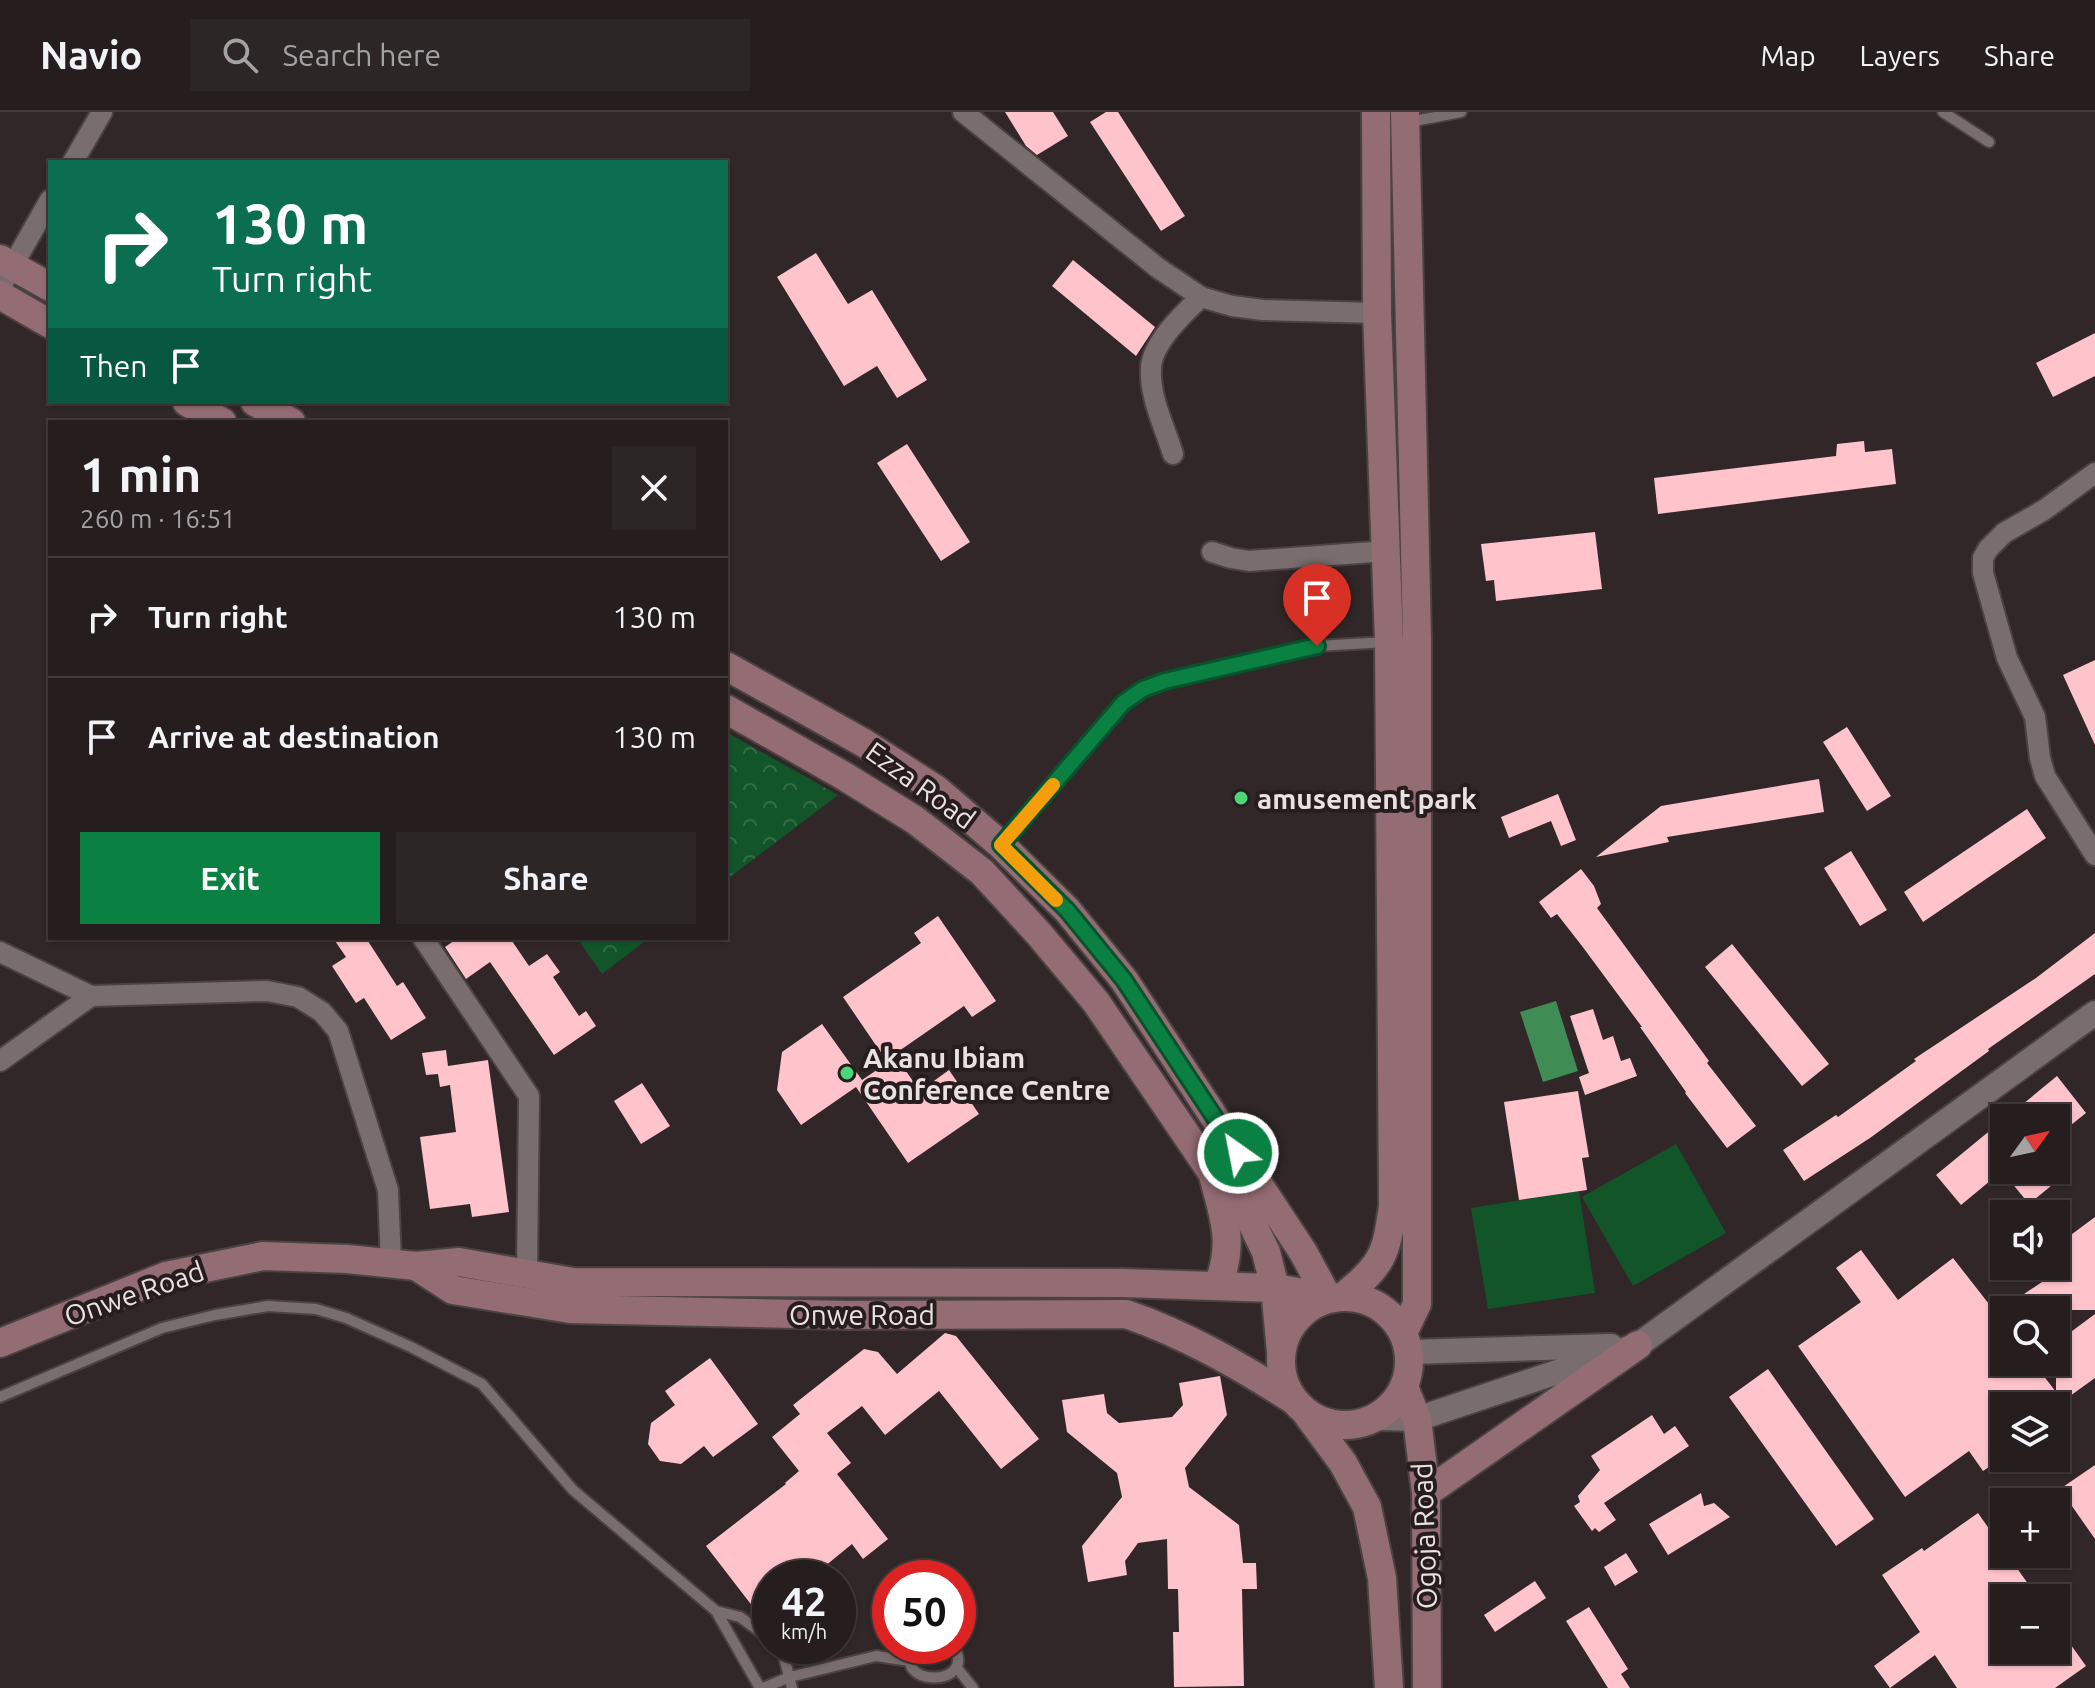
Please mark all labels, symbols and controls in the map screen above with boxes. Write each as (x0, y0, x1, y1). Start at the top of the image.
search box (190, 19, 750, 91)
icon: search (218, 33, 262, 77)
text: Navio (40, 34, 142, 76)
text: Search here (282, 38, 441, 72)
text: Map (1760, 40, 1816, 71)
text: Layers (1860, 40, 1940, 71)
text: Share (1984, 40, 2055, 71)
icon: right (80, 192, 184, 296)
text: 130 m (212, 192, 368, 255)
text: Turn right (212, 258, 372, 299)
icon: arrive (164, 344, 208, 388)
text: Then (80, 349, 148, 383)
button: close (612, 446, 696, 530)
text: 1 min (80, 447, 201, 501)
text: 260 m · 16:51 (80, 504, 236, 533)
pin (1283, 564, 1351, 646)
icon: arrive (1295, 576, 1339, 620)
icon: right (80, 595, 124, 639)
text: Turn right (148, 600, 288, 634)
text: 130 m (612, 600, 696, 634)
icon: arrive (80, 715, 124, 759)
text: Arrive at destination (148, 720, 440, 754)
text: 130 m (612, 720, 696, 754)
street label: Ezza Road (861, 735, 981, 835)
place label: amusement park (1257, 783, 1477, 814)
marker: amusement park (1232, 789, 1250, 807)
button: Exit (80, 832, 380, 924)
button: Share (396, 832, 696, 924)
place label: Akanu Ibiam Conference Centre (863, 1042, 1111, 1105)
marker: Akanu Ibiam Conference Centre (838, 1064, 856, 1082)
north arrow (1990, 1104, 2070, 1184)
map controls (1990, 1104, 2070, 1664)
position arrow (1196, 1111, 1280, 1195)
button: sound (1990, 1200, 2070, 1280)
street label: Onwe Road (60, 1255, 208, 1331)
button: search (1990, 1296, 2070, 1376)
street label: Onwe Road (789, 1299, 935, 1330)
button: layers (1990, 1392, 2070, 1472)
street label: Ogoja Road (1406, 1462, 1442, 1610)
button: + (1990, 1488, 2070, 1568)
speed limit sign: 50 (872, 1560, 976, 1664)
text: 42 (781, 1579, 827, 1624)
button: − (1990, 1584, 2070, 1664)
text: km/h (781, 1620, 827, 1643)

